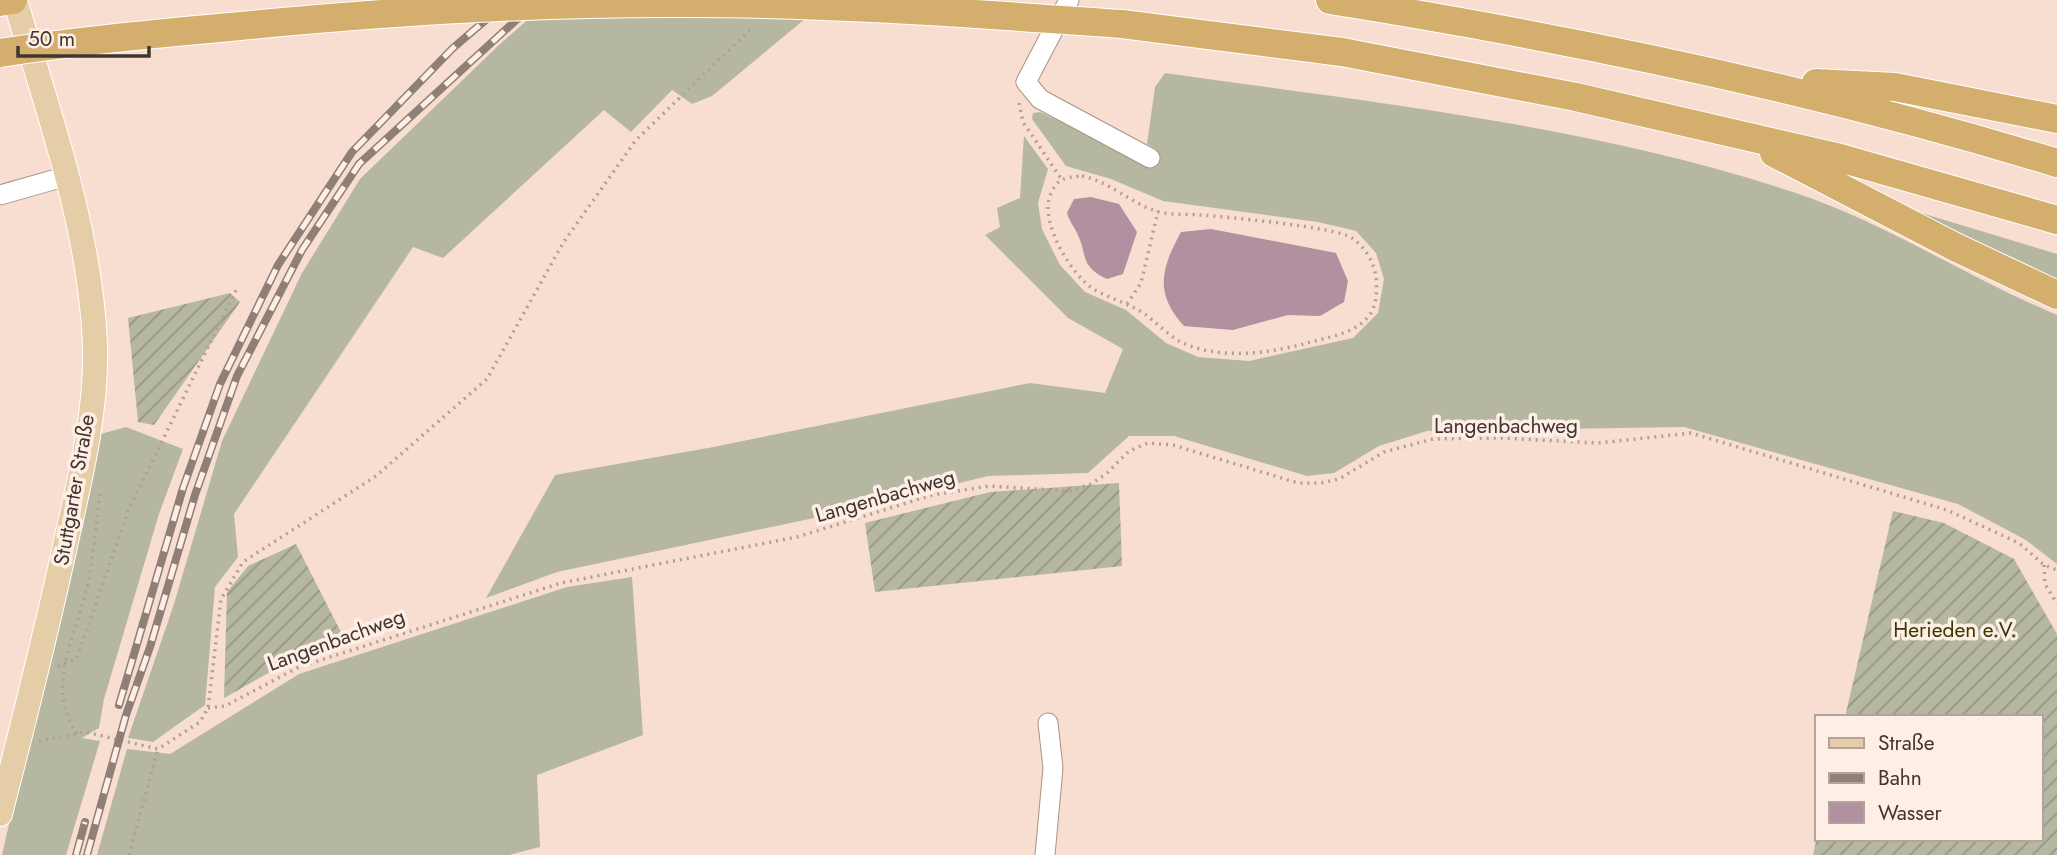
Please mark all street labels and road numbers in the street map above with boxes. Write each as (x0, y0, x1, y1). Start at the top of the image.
street label: Langenbachweg (1434, 411, 1578, 441)
street label: Stuttgarter Straße (46, 412, 102, 568)
street label: Langenbachweg (812, 462, 958, 530)
street label: Langenbachweg (263, 601, 409, 679)

